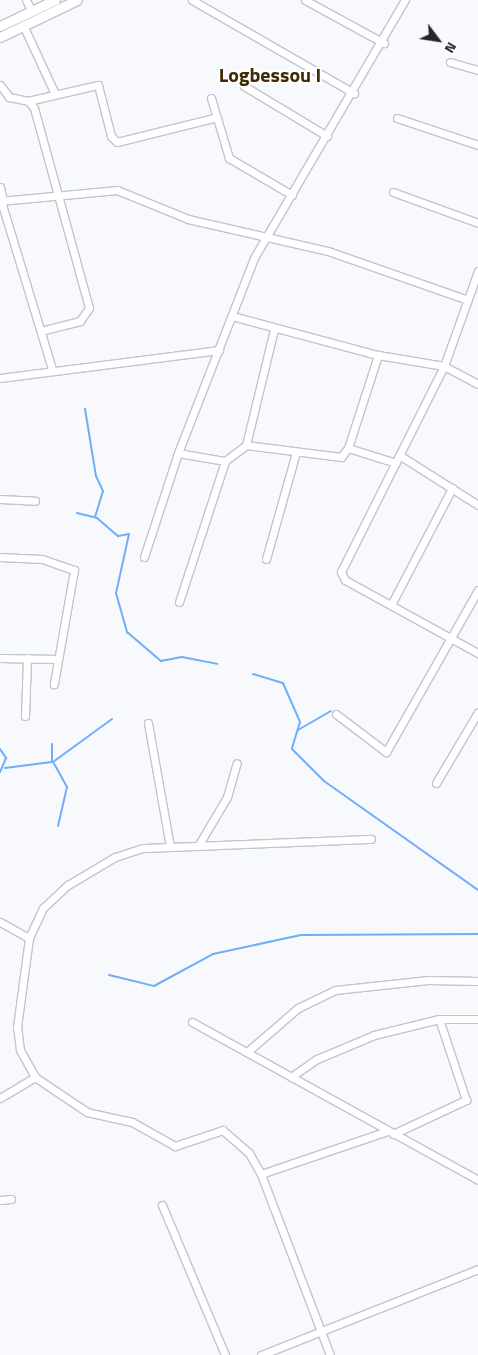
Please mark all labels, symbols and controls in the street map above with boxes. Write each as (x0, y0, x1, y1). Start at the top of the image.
north arrow (413, 15, 463, 65)
text: N (440, 38, 463, 58)
district label: Logbessou I (219, 62, 321, 86)

